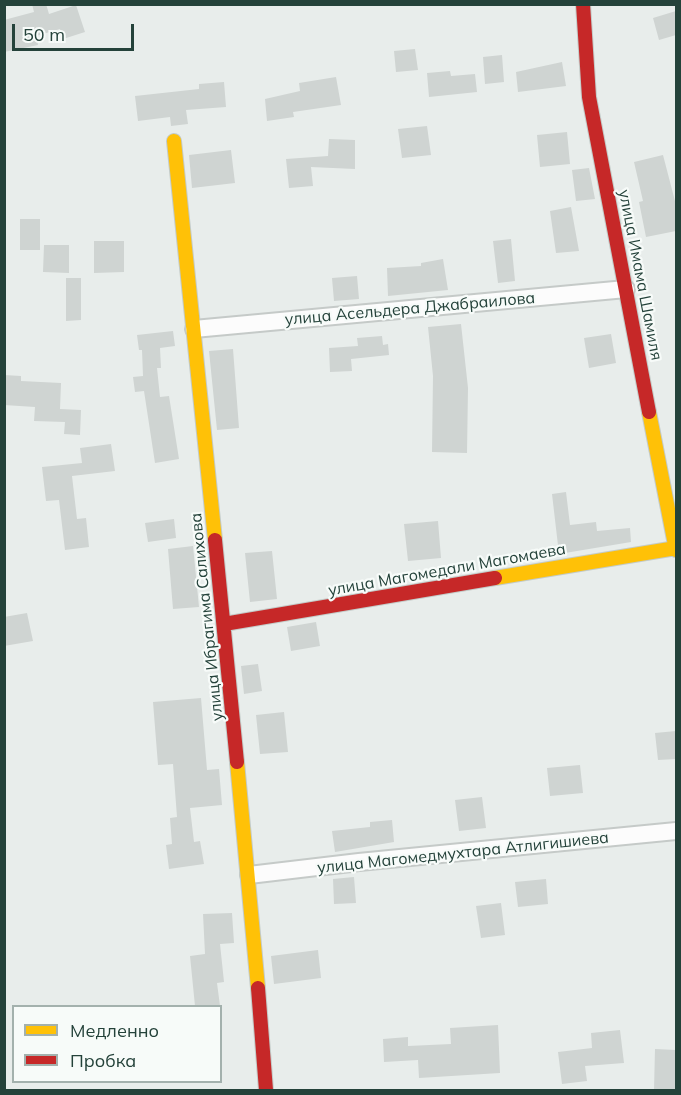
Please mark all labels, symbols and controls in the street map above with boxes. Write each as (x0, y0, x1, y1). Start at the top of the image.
scale bar (15, 12, 136, 50)
text: 50 m (23, 23, 65, 46)
street label: улица Имама Шамиля (614, 188, 666, 362)
street label: улица Асельдера Джабраилова (284, 288, 536, 330)
street label: улица Ибрагима Салихова (187, 512, 227, 722)
street label: улица Магомедали Магомаева (327, 540, 567, 600)
street label: улица Магомедмухтара Атлигишиева (316, 828, 610, 878)
legend (12, 1005, 222, 1083)
text: Медленно (70, 1019, 159, 1042)
text: Пробка (70, 1049, 136, 1072)

